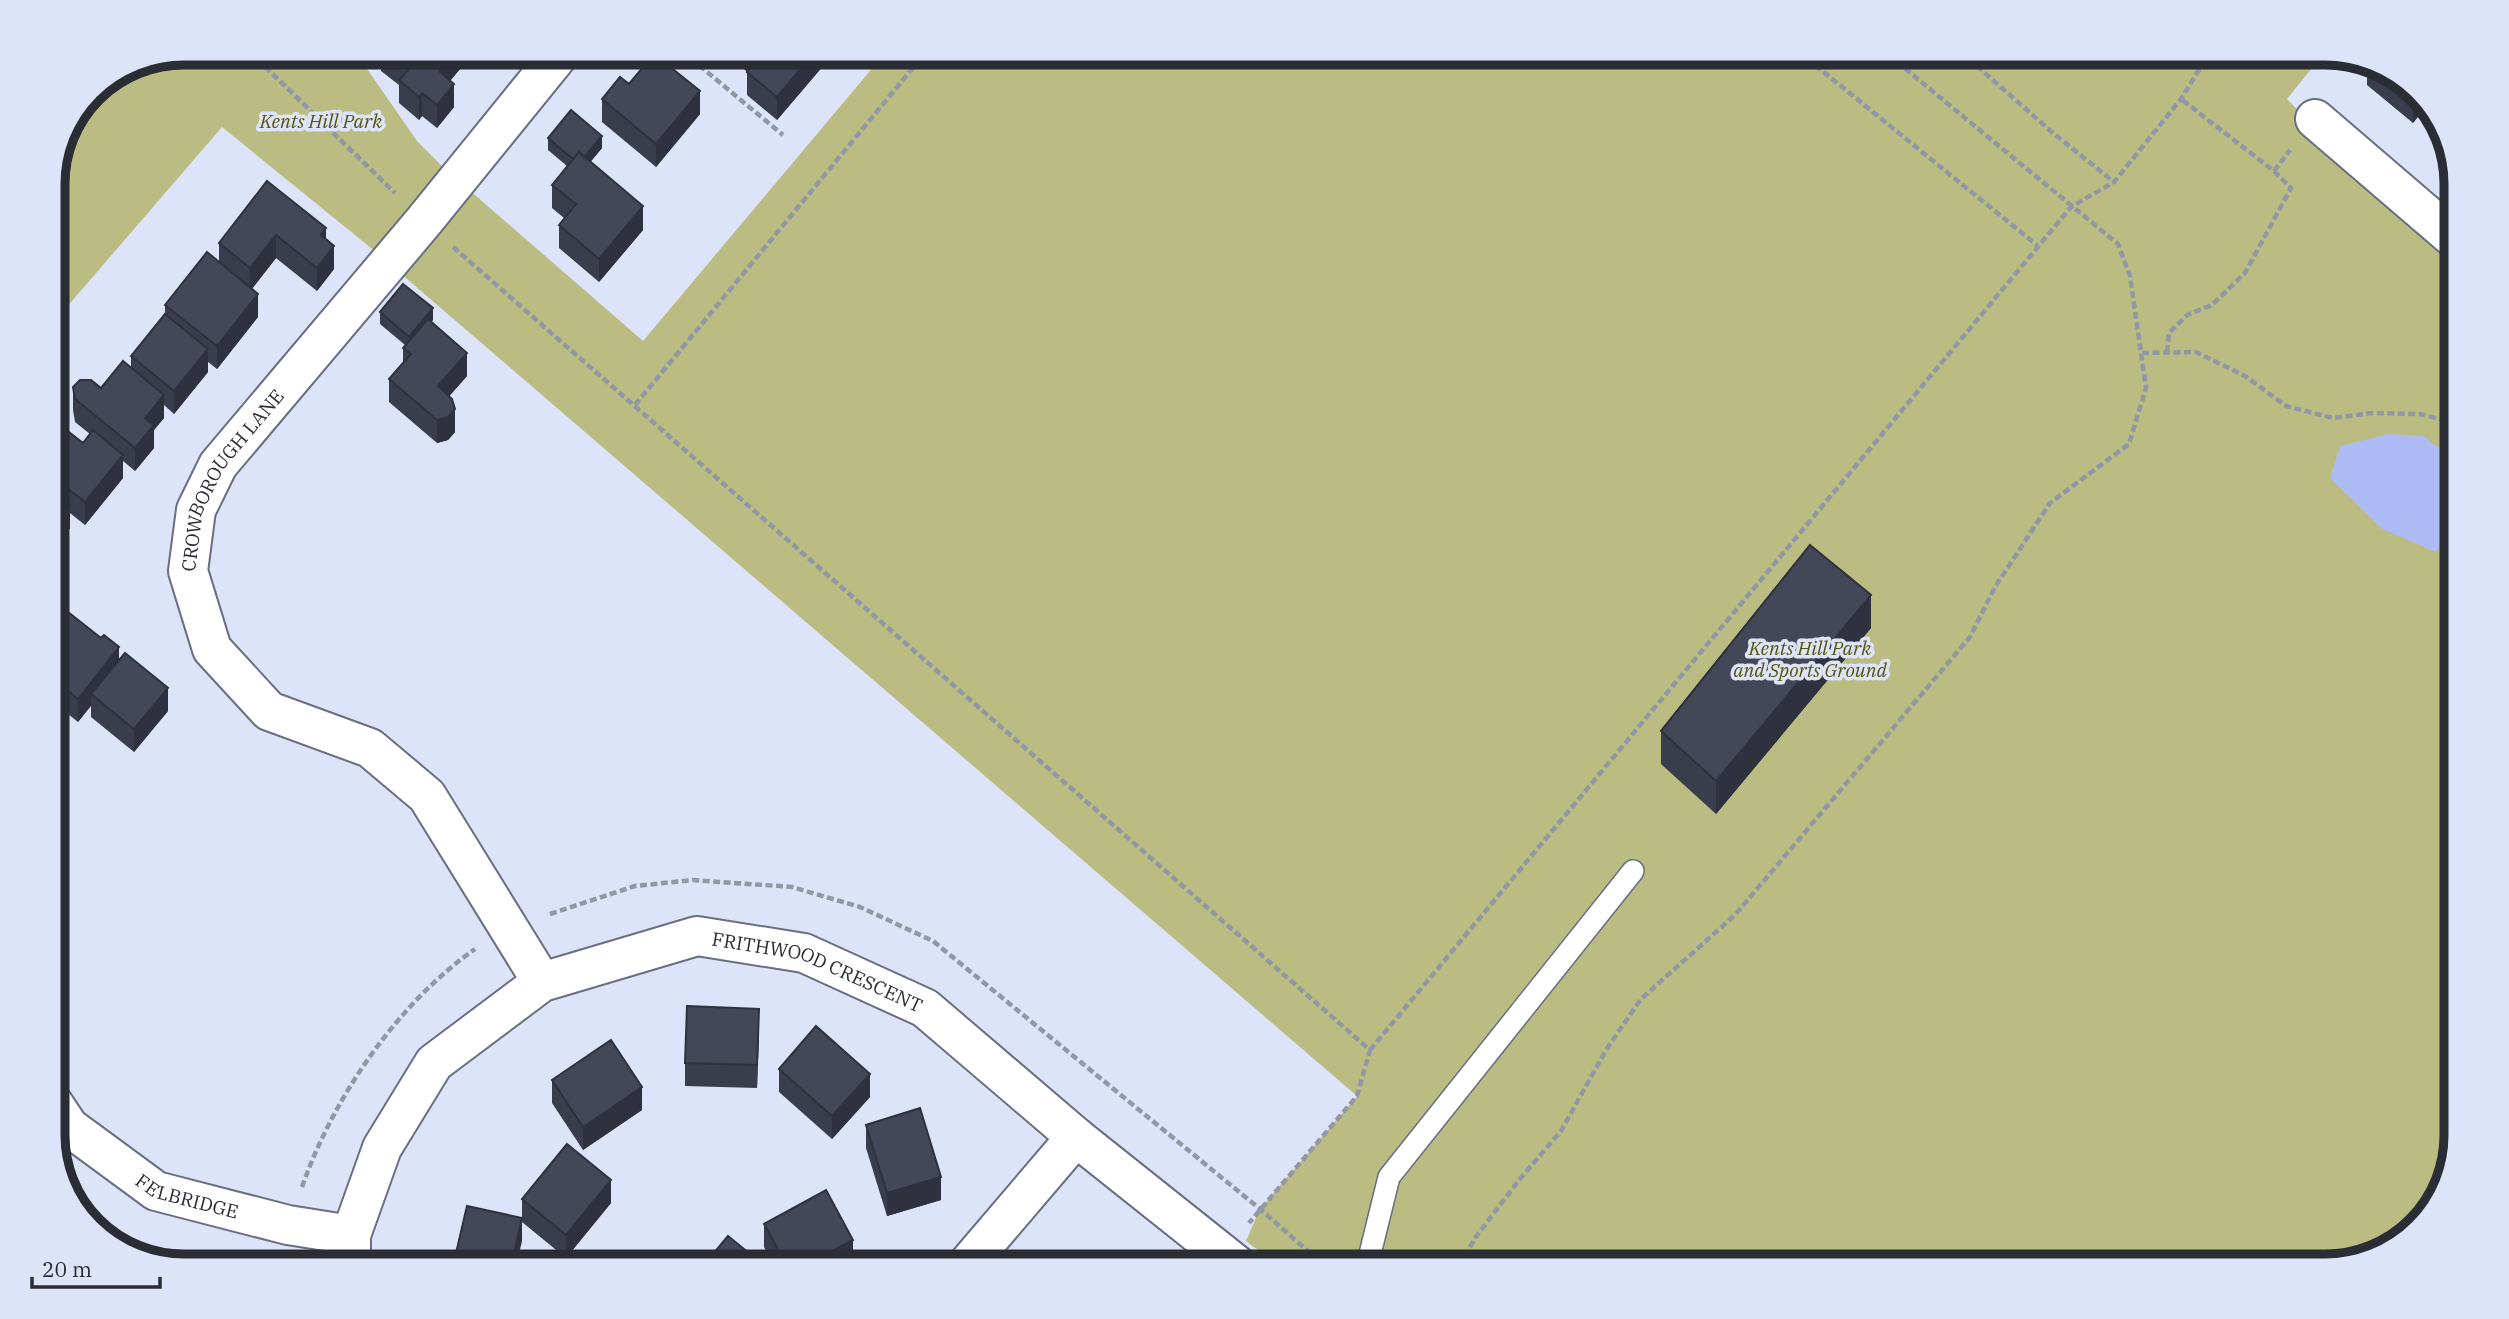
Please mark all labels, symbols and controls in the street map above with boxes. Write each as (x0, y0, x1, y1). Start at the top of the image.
park label: Kents Hill Park (259, 109, 383, 133)
street label: CROWBOROUGH LANE (176, 384, 289, 573)
park label: Kents Hill Park and Sports Ground (1733, 636, 1887, 682)
street label: FRITHWOOD CRESCENT (710, 927, 926, 1017)
street label: FELBRIDGE (131, 1168, 241, 1224)
scale bar (32, 1246, 159, 1290)
text: 20 m (42, 1255, 92, 1283)

